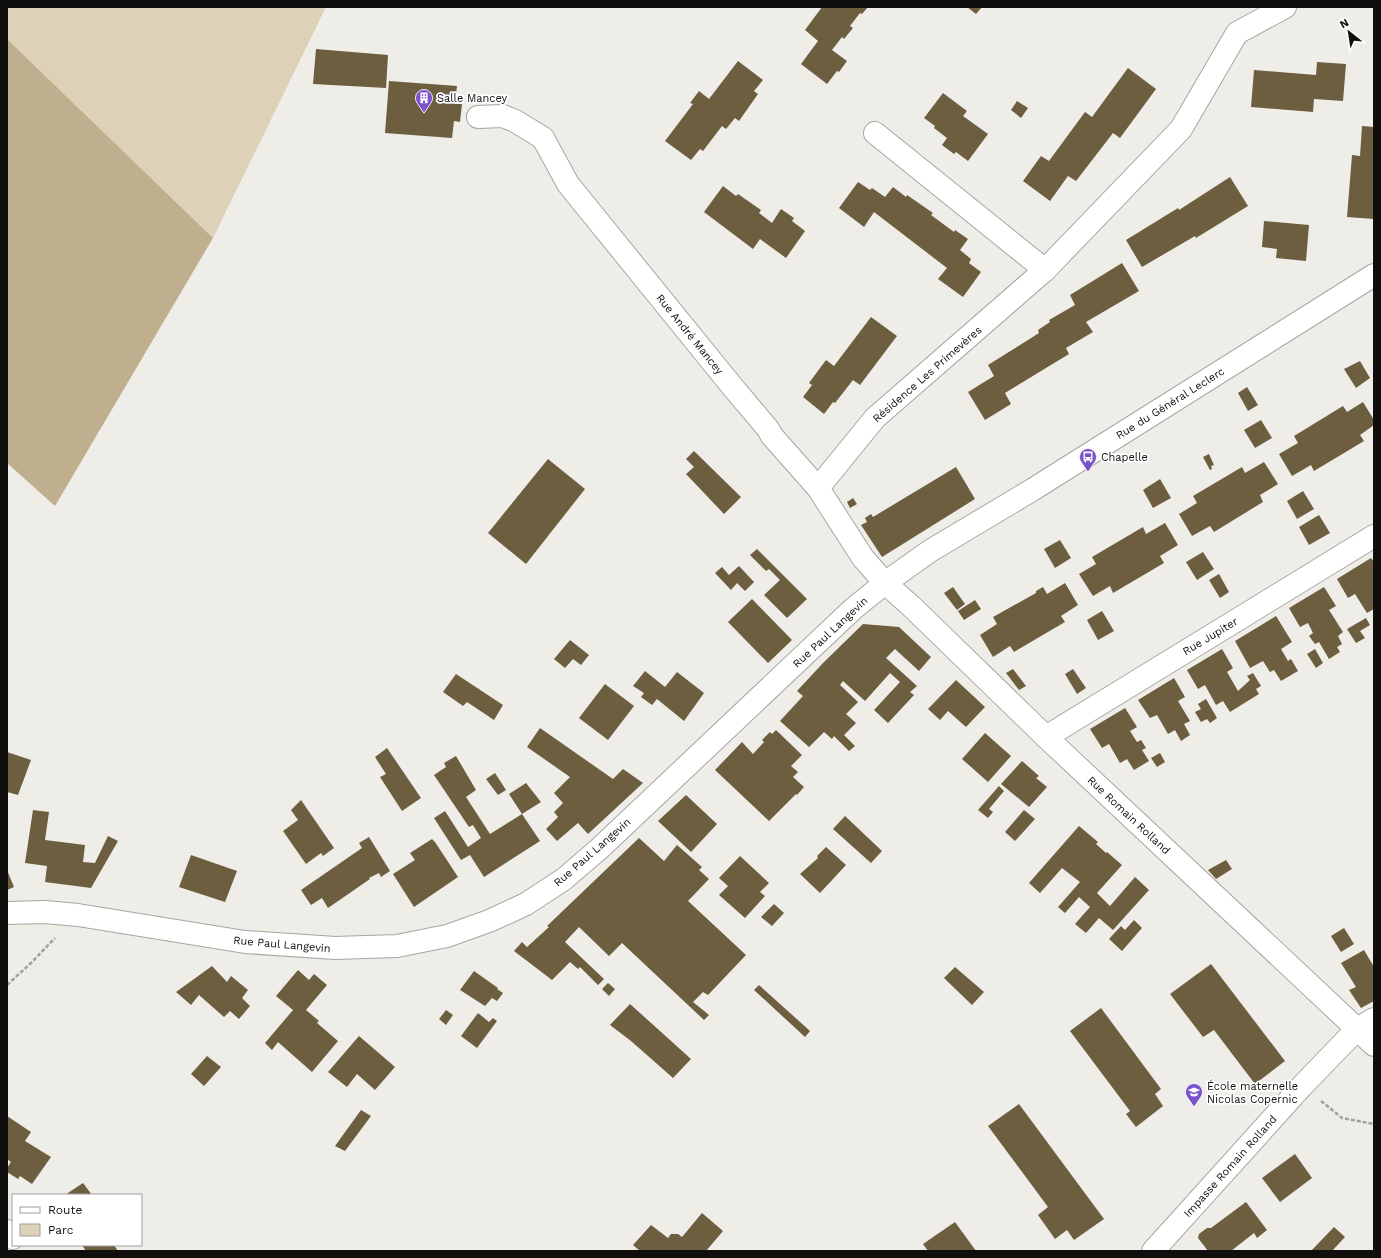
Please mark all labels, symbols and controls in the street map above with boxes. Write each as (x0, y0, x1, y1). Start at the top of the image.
north arrow (1329, 12, 1369, 52)
text: N (1337, 16, 1351, 31)
building icon: Salle Mancey (414, 88, 434, 113)
place label: Salle Mancey (437, 92, 508, 105)
street label: Rue André Mancey (653, 292, 726, 377)
street label: Résidence Les Primevères (870, 323, 985, 425)
street label: Rue du Général Leclerc (1114, 365, 1227, 442)
bus stop icon: Chapelle (1078, 447, 1098, 472)
place label: Chapelle (1101, 451, 1148, 464)
street label: Rue Paul Langevin (790, 594, 870, 670)
street label: Rue Jupiter (1180, 615, 1241, 658)
street label: Rue Romain Rolland (1085, 774, 1173, 857)
street label: Rue Paul Langevin (551, 815, 633, 889)
street label: Rue Paul Langevin (233, 934, 331, 955)
place label: École maternelle Nicolas Copernic (1207, 1079, 1298, 1106)
school or university icon: École maternelle Nicolas Copernic (1184, 1082, 1204, 1107)
street label: Impasse Romain Rolland (1181, 1113, 1280, 1220)
legend (12, 1194, 142, 1246)
text: Route (48, 1203, 82, 1217)
text: Parc (48, 1223, 74, 1237)

